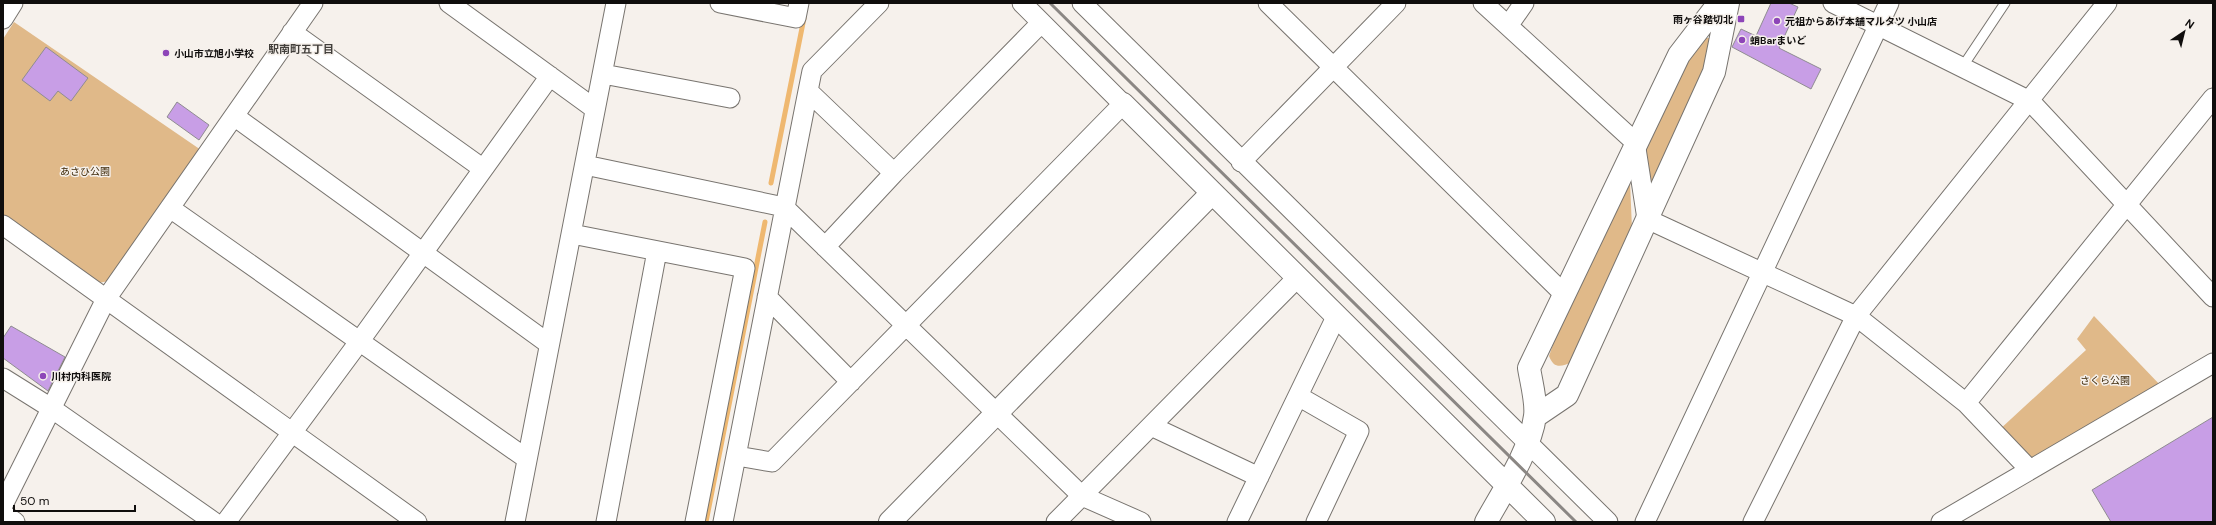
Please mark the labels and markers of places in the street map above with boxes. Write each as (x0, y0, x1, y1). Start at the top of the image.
place label: 雨ヶ谷踏切北 (1673, 13, 1733, 26)
marker: 雨ヶ谷踏切北 (1736, 14, 1746, 24)
place label: 元祖からあげ本舗マルタツ 小山店 (1785, 15, 1937, 28)
marker: 元祖からあげ本舗マルタツ 小山店 (1772, 16, 1782, 26)
place label: 蛸Barまいど (1750, 34, 1806, 47)
marker: 蛸Barまいど (1737, 35, 1747, 45)
place label: 小山市立旭小学校 (174, 47, 254, 60)
marker: 小山市立旭小学校 (161, 48, 171, 58)
place label: 川村内科医院 (51, 370, 111, 383)
marker: 川村内科医院 (38, 371, 48, 381)

